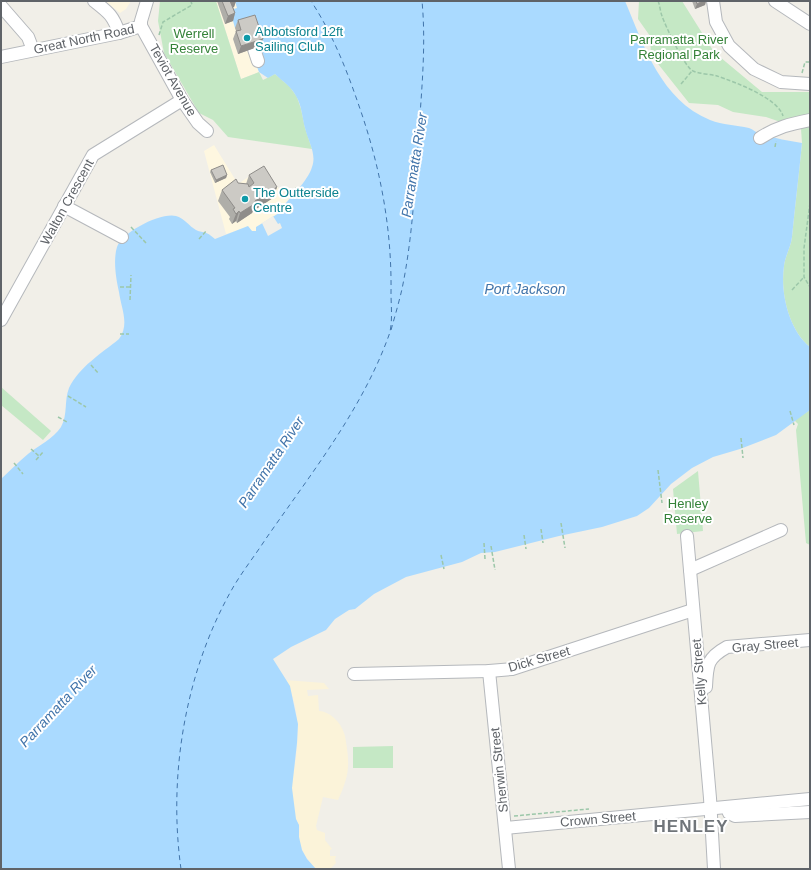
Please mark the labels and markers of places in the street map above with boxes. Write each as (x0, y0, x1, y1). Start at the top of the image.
place label: Abbotsford 12ft Sailing Club (255, 24, 344, 54)
marker: Abbotsford 12ft Sailing Club (242, 33, 252, 43)
place label: The Outterside Centre (253, 185, 339, 215)
marker: The Outterside Centre (240, 194, 250, 204)

